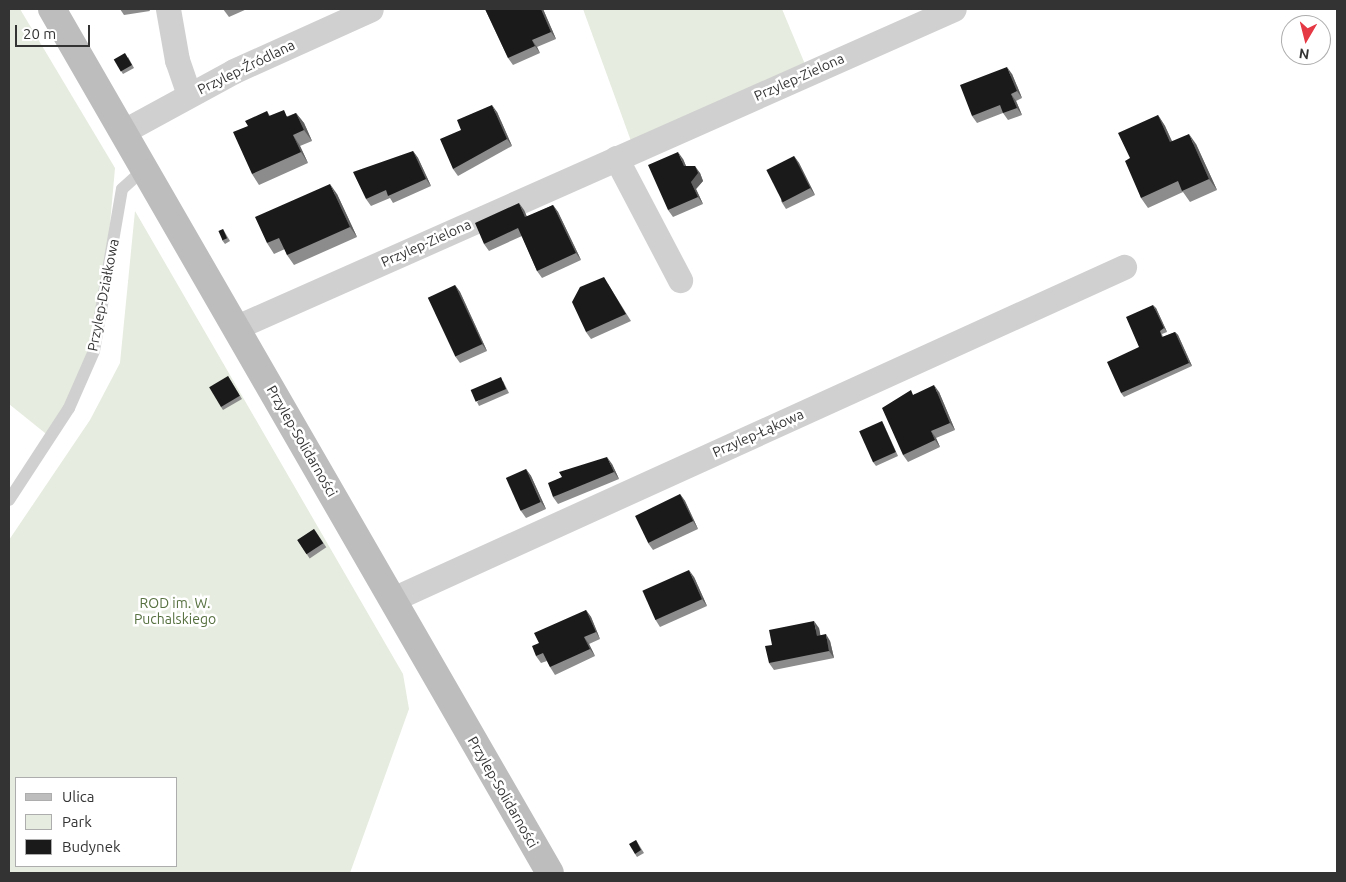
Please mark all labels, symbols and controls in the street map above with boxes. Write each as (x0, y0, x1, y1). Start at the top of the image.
scale bar (18, 15, 92, 47)
north arrow (1281, 15, 1331, 65)
text: 20 m (23, 25, 56, 42)
street label: Przylep-Źródlana (195, 36, 297, 98)
text: N (1298, 45, 1310, 63)
street label: Przylep-Zielona (751, 50, 847, 104)
street label: Przylep-Zielona (378, 216, 474, 270)
street label: Przylep-Działkowa (84, 237, 122, 353)
street label: Przylep-Solidarności (263, 382, 341, 500)
street label: Przylep-Łąkowa (710, 405, 806, 461)
park label: ROD im. W. Puchalskiego (134, 595, 216, 628)
street label: Przylep-Solidarności (464, 733, 542, 851)
legend (15, 777, 178, 867)
text: Ulica (62, 788, 94, 805)
text: Park (62, 813, 92, 830)
text: Budynek (62, 838, 121, 855)

